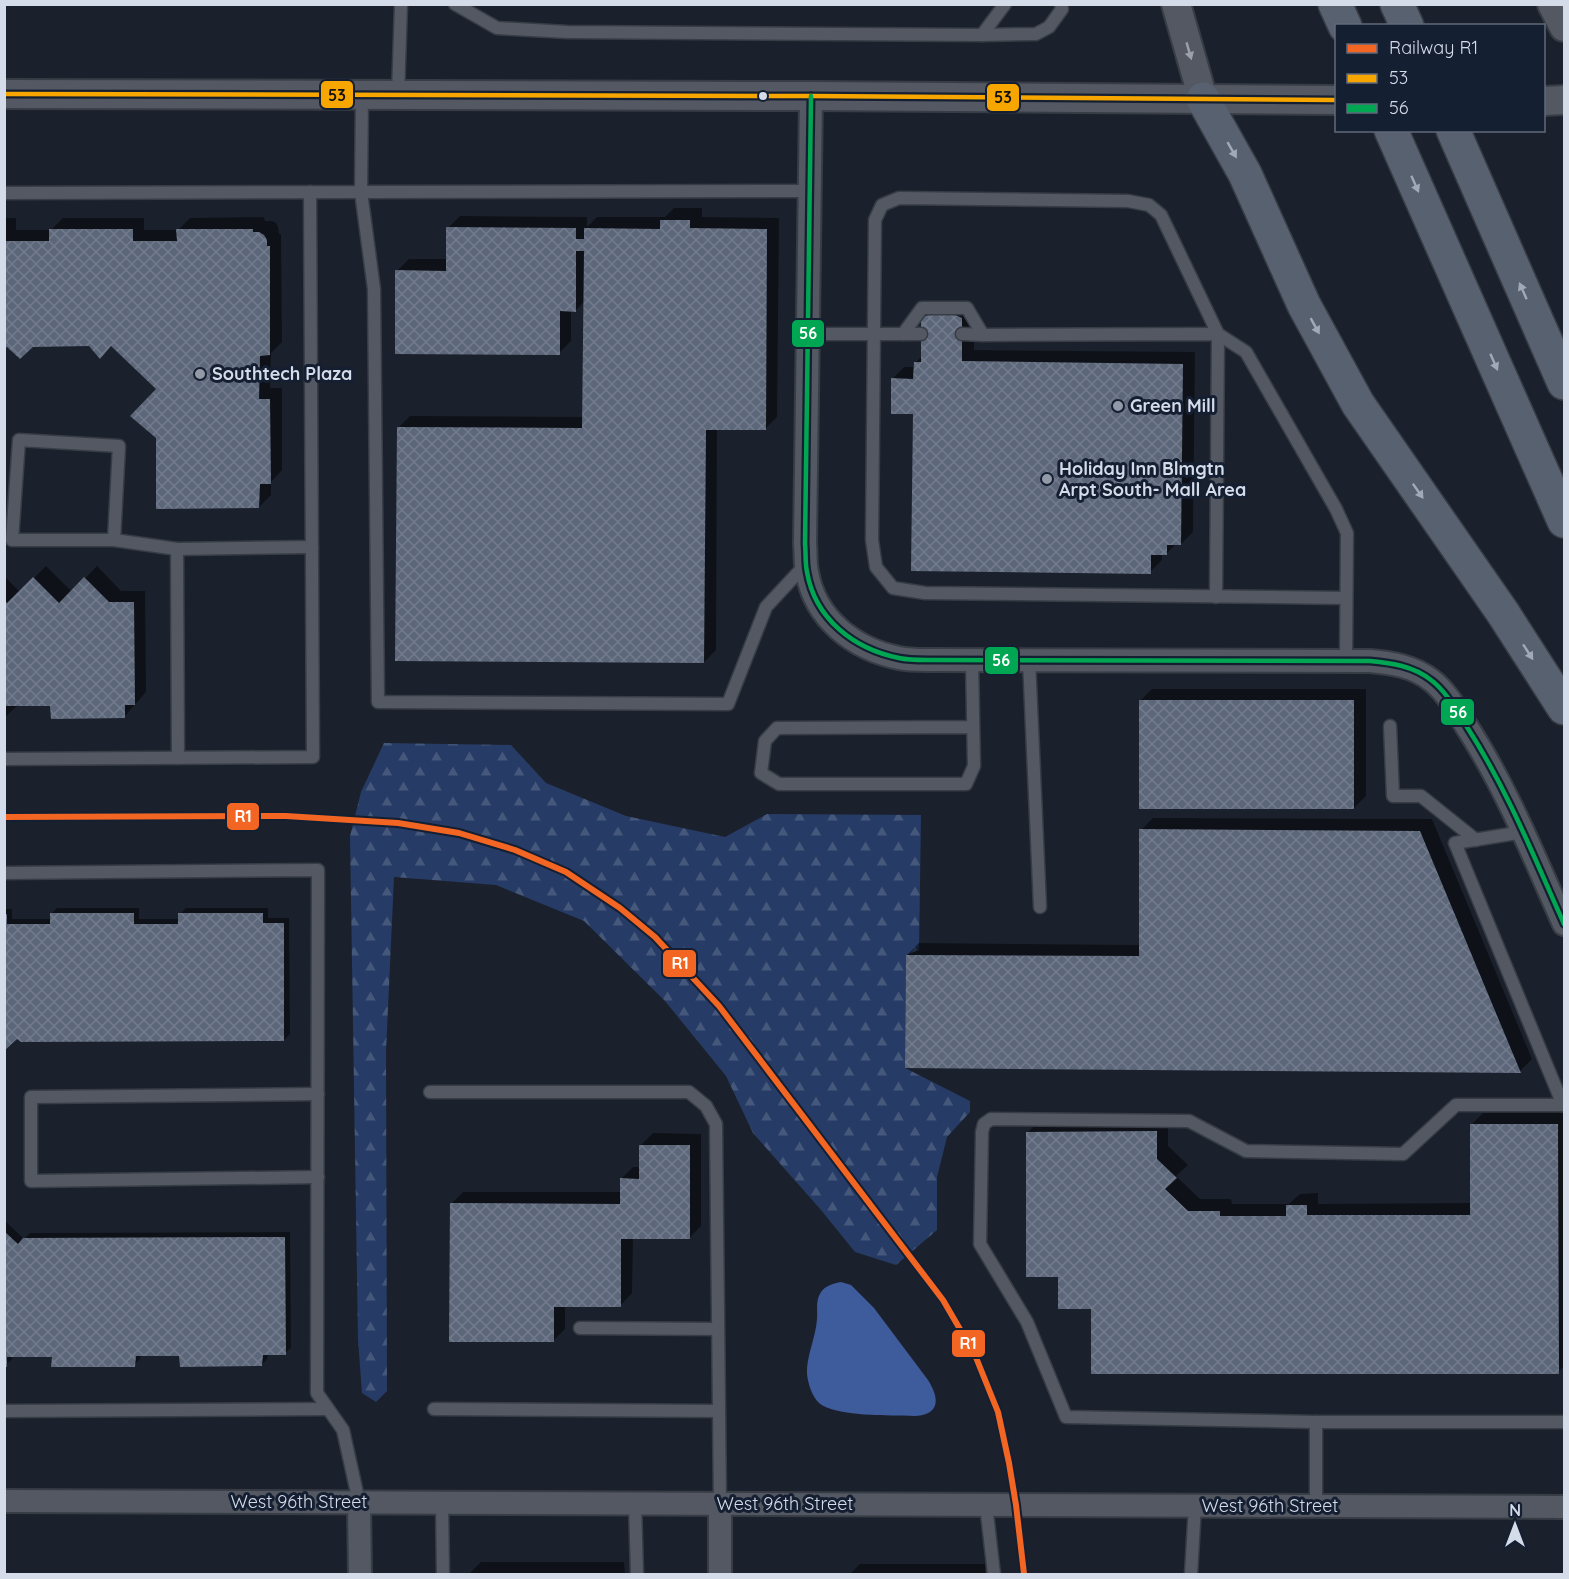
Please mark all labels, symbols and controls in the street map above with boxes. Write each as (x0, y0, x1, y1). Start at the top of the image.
legend (1335, 24, 1545, 132)
text: Railway R1 (1389, 36, 1478, 59)
one-way arrow (1185, 43, 1194, 61)
text: 53 (1389, 66, 1408, 89)
line badge: 53 (320, 80, 354, 109)
line badge: 53 (986, 83, 1020, 112)
text: 53 (328, 85, 346, 105)
text: 53 (994, 87, 1012, 107)
unlabelled marker (757, 90, 769, 102)
text: 56 (1389, 96, 1409, 119)
one-way arrow (1226, 141, 1236, 158)
one-way arrow (1411, 175, 1420, 193)
one-way arrow (1519, 283, 1528, 300)
one-way arrow (1310, 317, 1320, 334)
line badge: 56 (791, 319, 825, 348)
text: 56 (799, 323, 817, 343)
one-way arrow (1489, 354, 1499, 372)
place label: Southtech Plaza (212, 362, 352, 385)
marker: Southtech Plaza (193, 367, 207, 381)
place label: Green Mill (1130, 394, 1216, 417)
marker: Green Mill (1111, 399, 1125, 413)
place label: Holiday Inn Blmgtn Arpt South- Mall Area (1059, 457, 1246, 501)
marker: Holiday Inn Blmgtn Arpt South- Mall Area (1040, 472, 1054, 486)
one-way arrow (1412, 482, 1424, 498)
one-way arrow (1522, 644, 1533, 660)
line badge: 56 (984, 646, 1019, 675)
text: 56 (992, 650, 1010, 670)
line badge: 56 (1440, 698, 1475, 726)
text: 56 (1449, 702, 1467, 722)
line badge: R1 (226, 802, 260, 831)
text: R1 (234, 806, 252, 826)
line badge: R1 (662, 949, 697, 978)
text: R1 (671, 953, 689, 973)
line badge: R1 (951, 1329, 986, 1358)
text: R1 (959, 1333, 977, 1353)
street label: West 96th Street (231, 1490, 367, 1513)
street label: West 96th Street (717, 1492, 853, 1515)
street label: West 96th Street (1202, 1494, 1338, 1517)
north arrow (1485, 1495, 1545, 1555)
text: N (1509, 1500, 1521, 1520)

